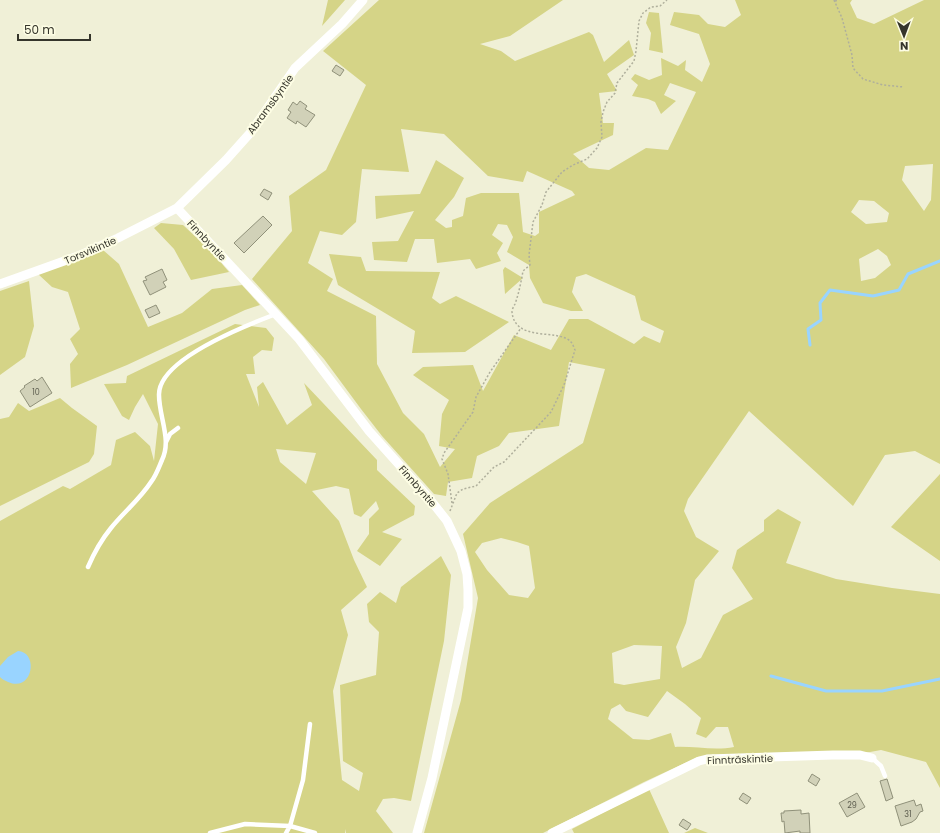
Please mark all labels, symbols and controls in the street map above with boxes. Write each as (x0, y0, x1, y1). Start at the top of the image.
scale bar (18, 16, 90, 42)
north arrow (884, 16, 924, 56)
text: 50 m (24, 21, 55, 38)
text: N (900, 38, 908, 54)
street label: Abramsbyntie (244, 71, 297, 137)
street label: Finnbyntie (184, 216, 230, 264)
street label: Torsvikintie (62, 233, 119, 268)
house number: 10 (32, 387, 40, 398)
street label: Finnbyntie (395, 462, 440, 511)
street label: Finnträskintie (707, 751, 773, 768)
house number: 29 (847, 800, 857, 811)
house number: 31 (904, 809, 912, 820)

